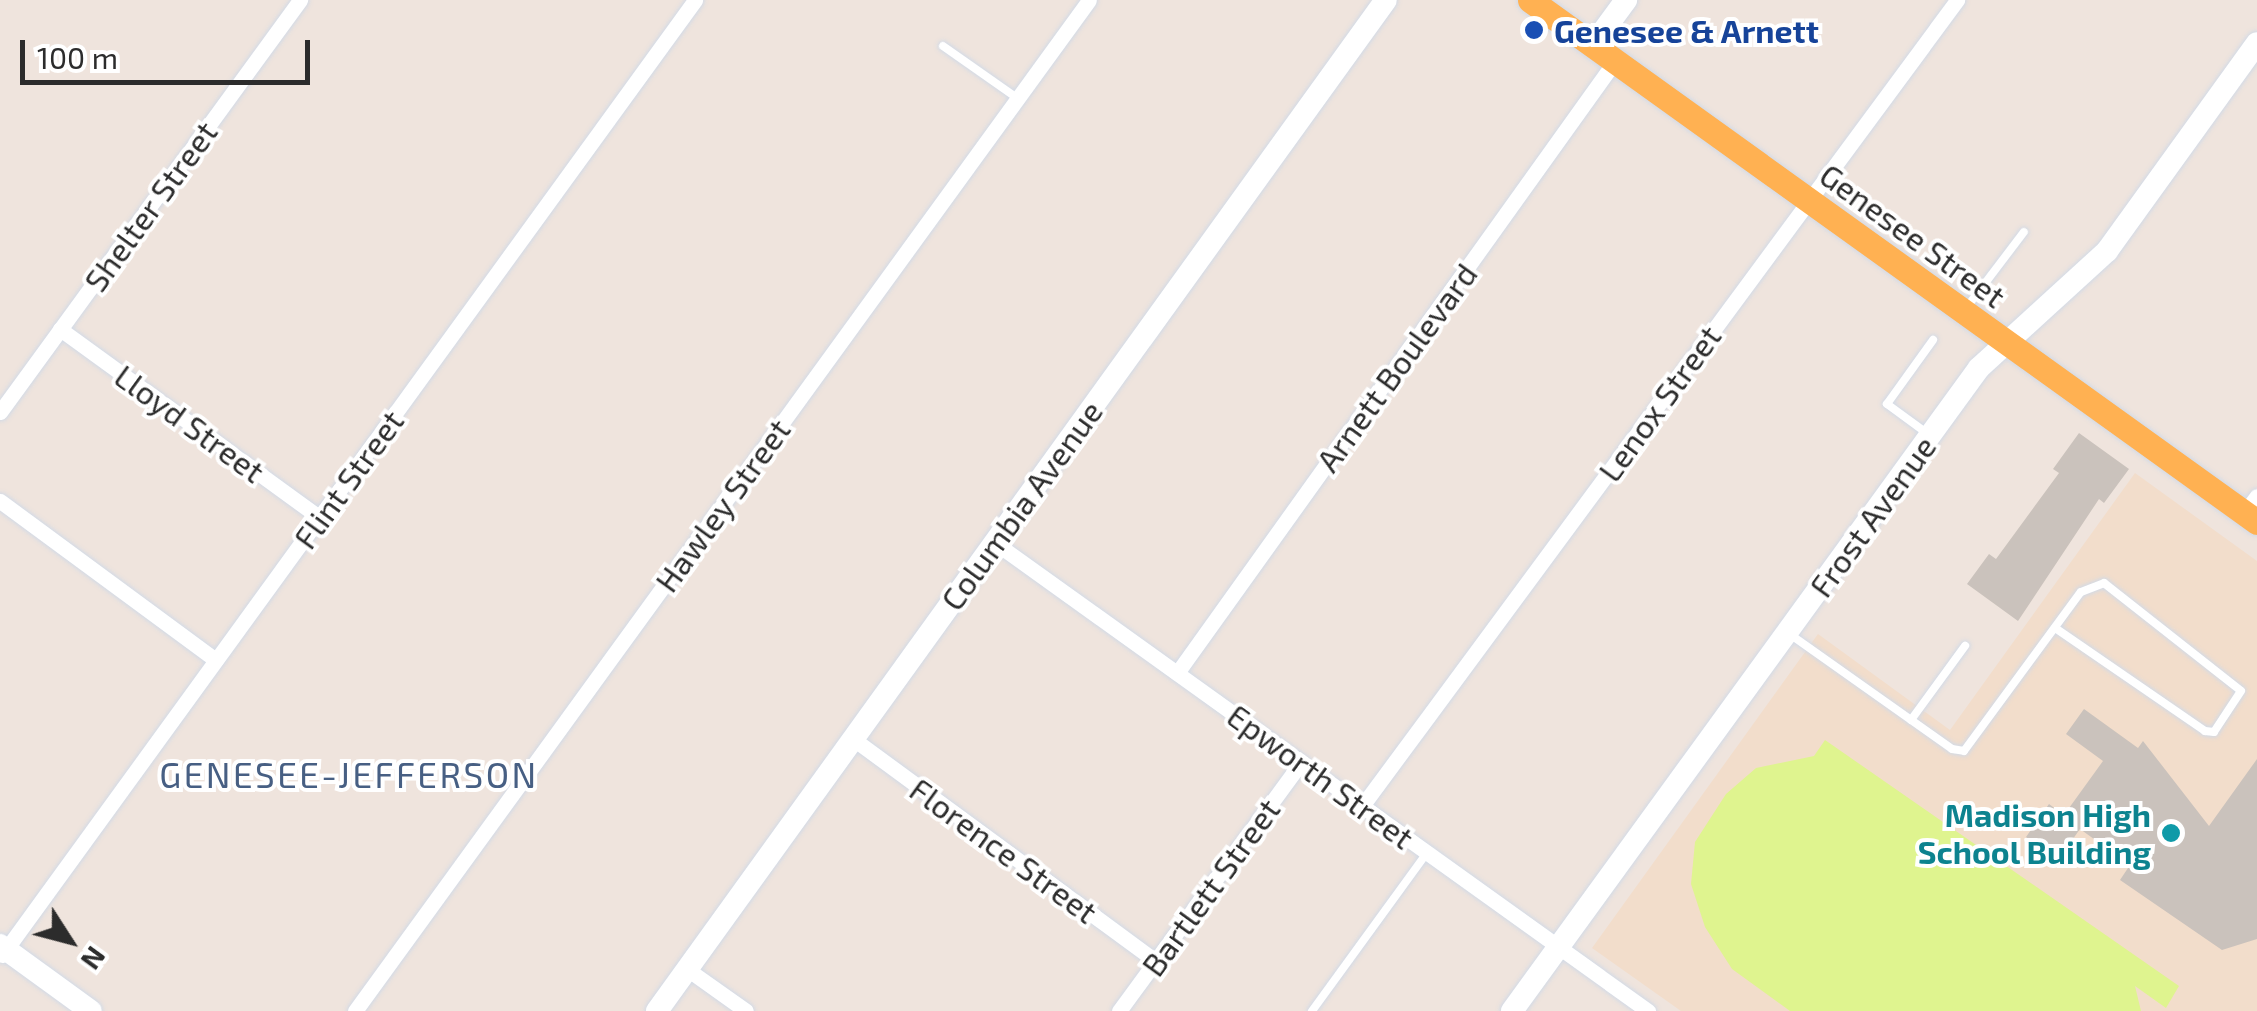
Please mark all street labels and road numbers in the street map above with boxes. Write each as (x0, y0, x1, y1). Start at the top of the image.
street label: Shelter Street (75, 113, 225, 299)
street label: Genesee Street (1813, 155, 2013, 315)
street label: Arnett Boulevard (1308, 255, 1484, 479)
street label: Lenox Street (1590, 318, 1728, 488)
street label: Lloyd Street (108, 356, 272, 490)
street label: Columbia Avenue (932, 392, 1110, 618)
street label: Flint Street (285, 402, 411, 556)
street label: Hawley Street (646, 411, 798, 599)
street label: Frost Avenue (1801, 428, 1943, 604)
street label: Epworth Street (1221, 696, 1421, 856)
street label: Florence Street (903, 769, 1105, 931)
street label: Bartlett Street (1133, 791, 1287, 983)

